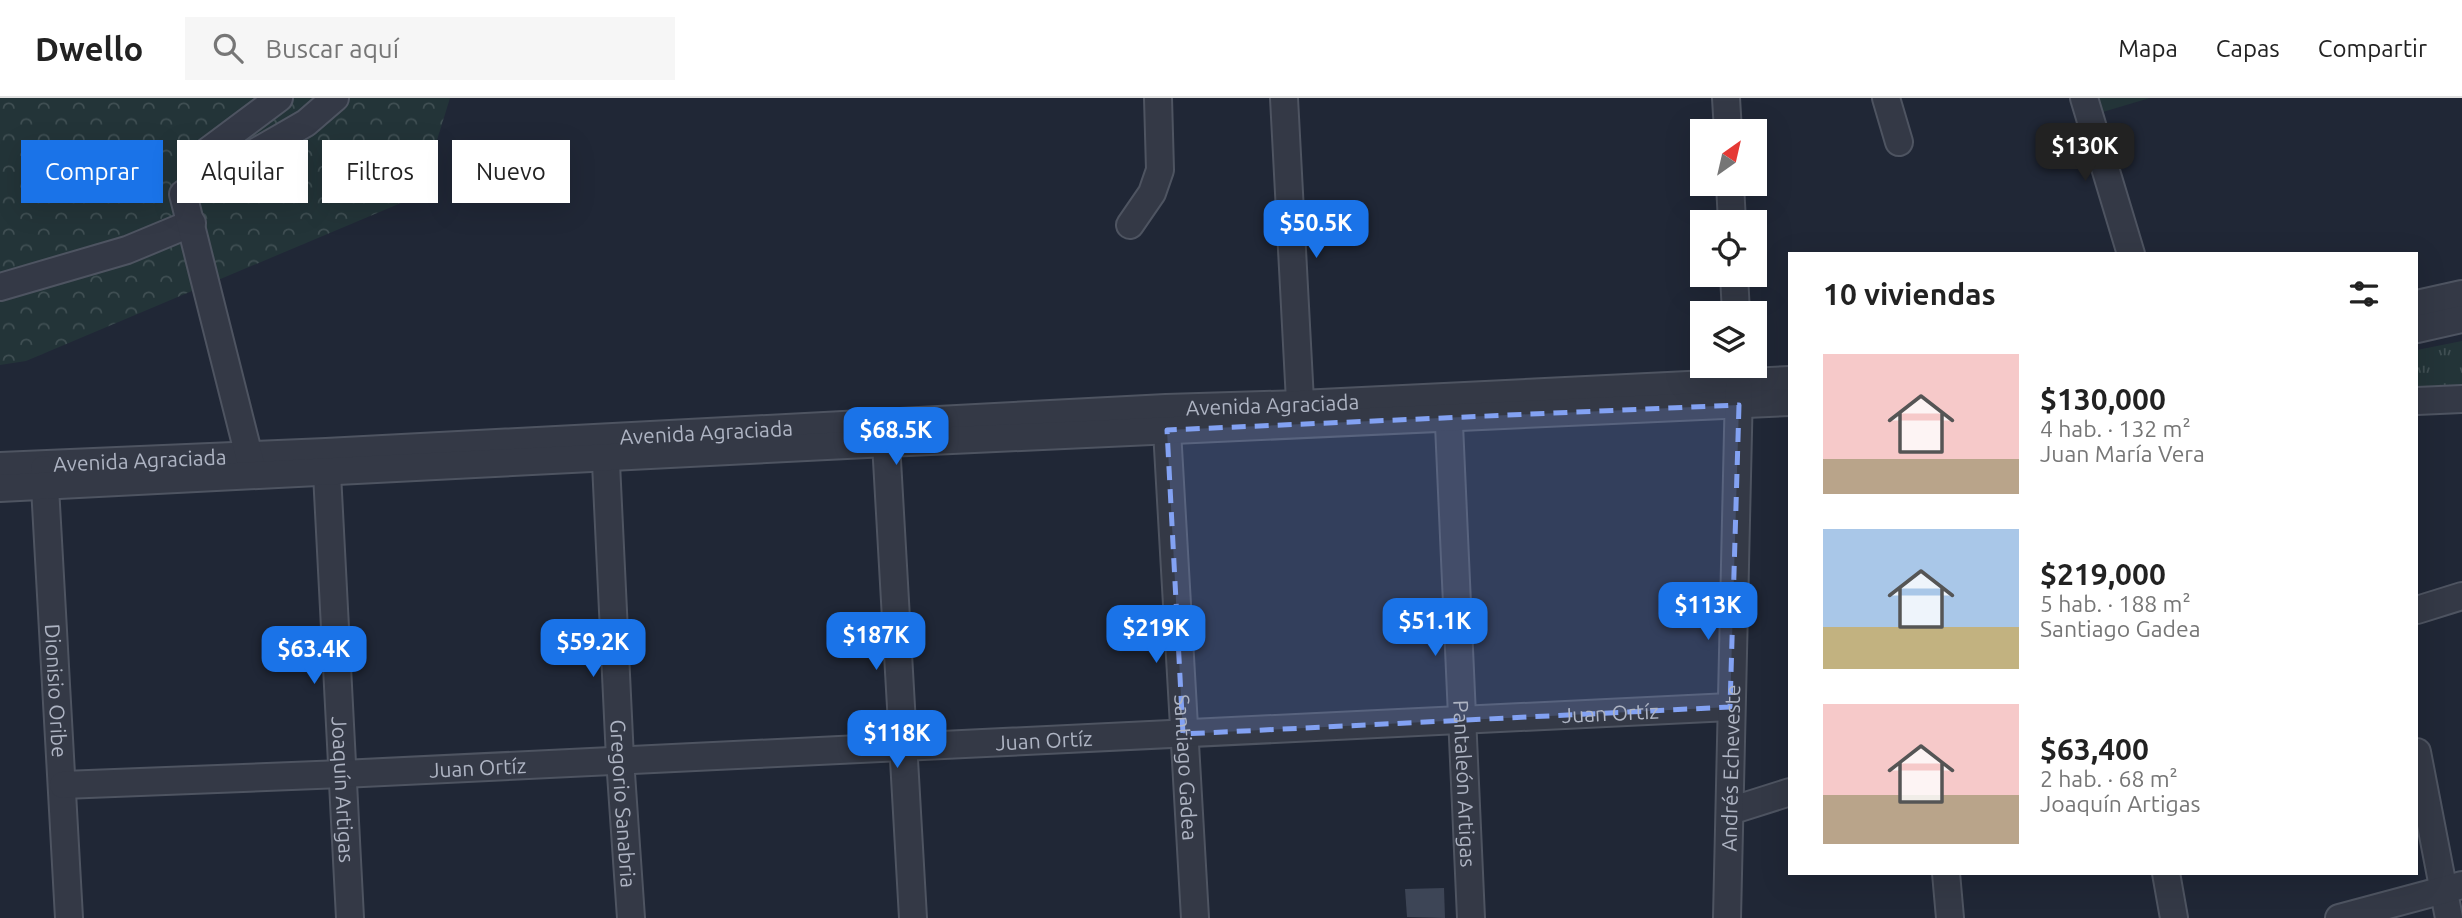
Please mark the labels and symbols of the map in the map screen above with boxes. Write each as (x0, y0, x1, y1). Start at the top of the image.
north arrow (1690, 119, 1768, 196)
pin: $130K (2036, 123, 2134, 183)
pin: $50.5K (1259, 200, 1373, 260)
street label: Avenida Agraciada (1185, 389, 1360, 419)
pin: $68.5K (839, 408, 953, 467)
street label: Avenida Agraciada (619, 416, 793, 449)
street label: Avenida Agraciada (53, 444, 227, 476)
pin: $113K (1659, 582, 1757, 642)
pin: $51.1K (1378, 598, 1492, 658)
pin: $219K (1107, 606, 1205, 665)
pin: $187K (827, 612, 925, 672)
pin: $59.2K (536, 620, 650, 679)
street label: Dionisio Oribe (41, 623, 72, 758)
pin: $63.4K (257, 626, 371, 686)
street label: Andrés Echeveste (1717, 684, 1744, 852)
street label: Santiago Gadea (1170, 694, 1203, 841)
street label: Juan Ortíz (1561, 698, 1659, 727)
street label: Pantaleón Artigas (1449, 699, 1481, 868)
pin: $118K (848, 710, 946, 770)
street label: Joaquín Artigas (328, 716, 359, 863)
street label: Gregorio Sanabria (606, 719, 641, 889)
street label: Juan Ortíz (995, 726, 1093, 754)
street label: Juan Ortíz (428, 753, 527, 782)

